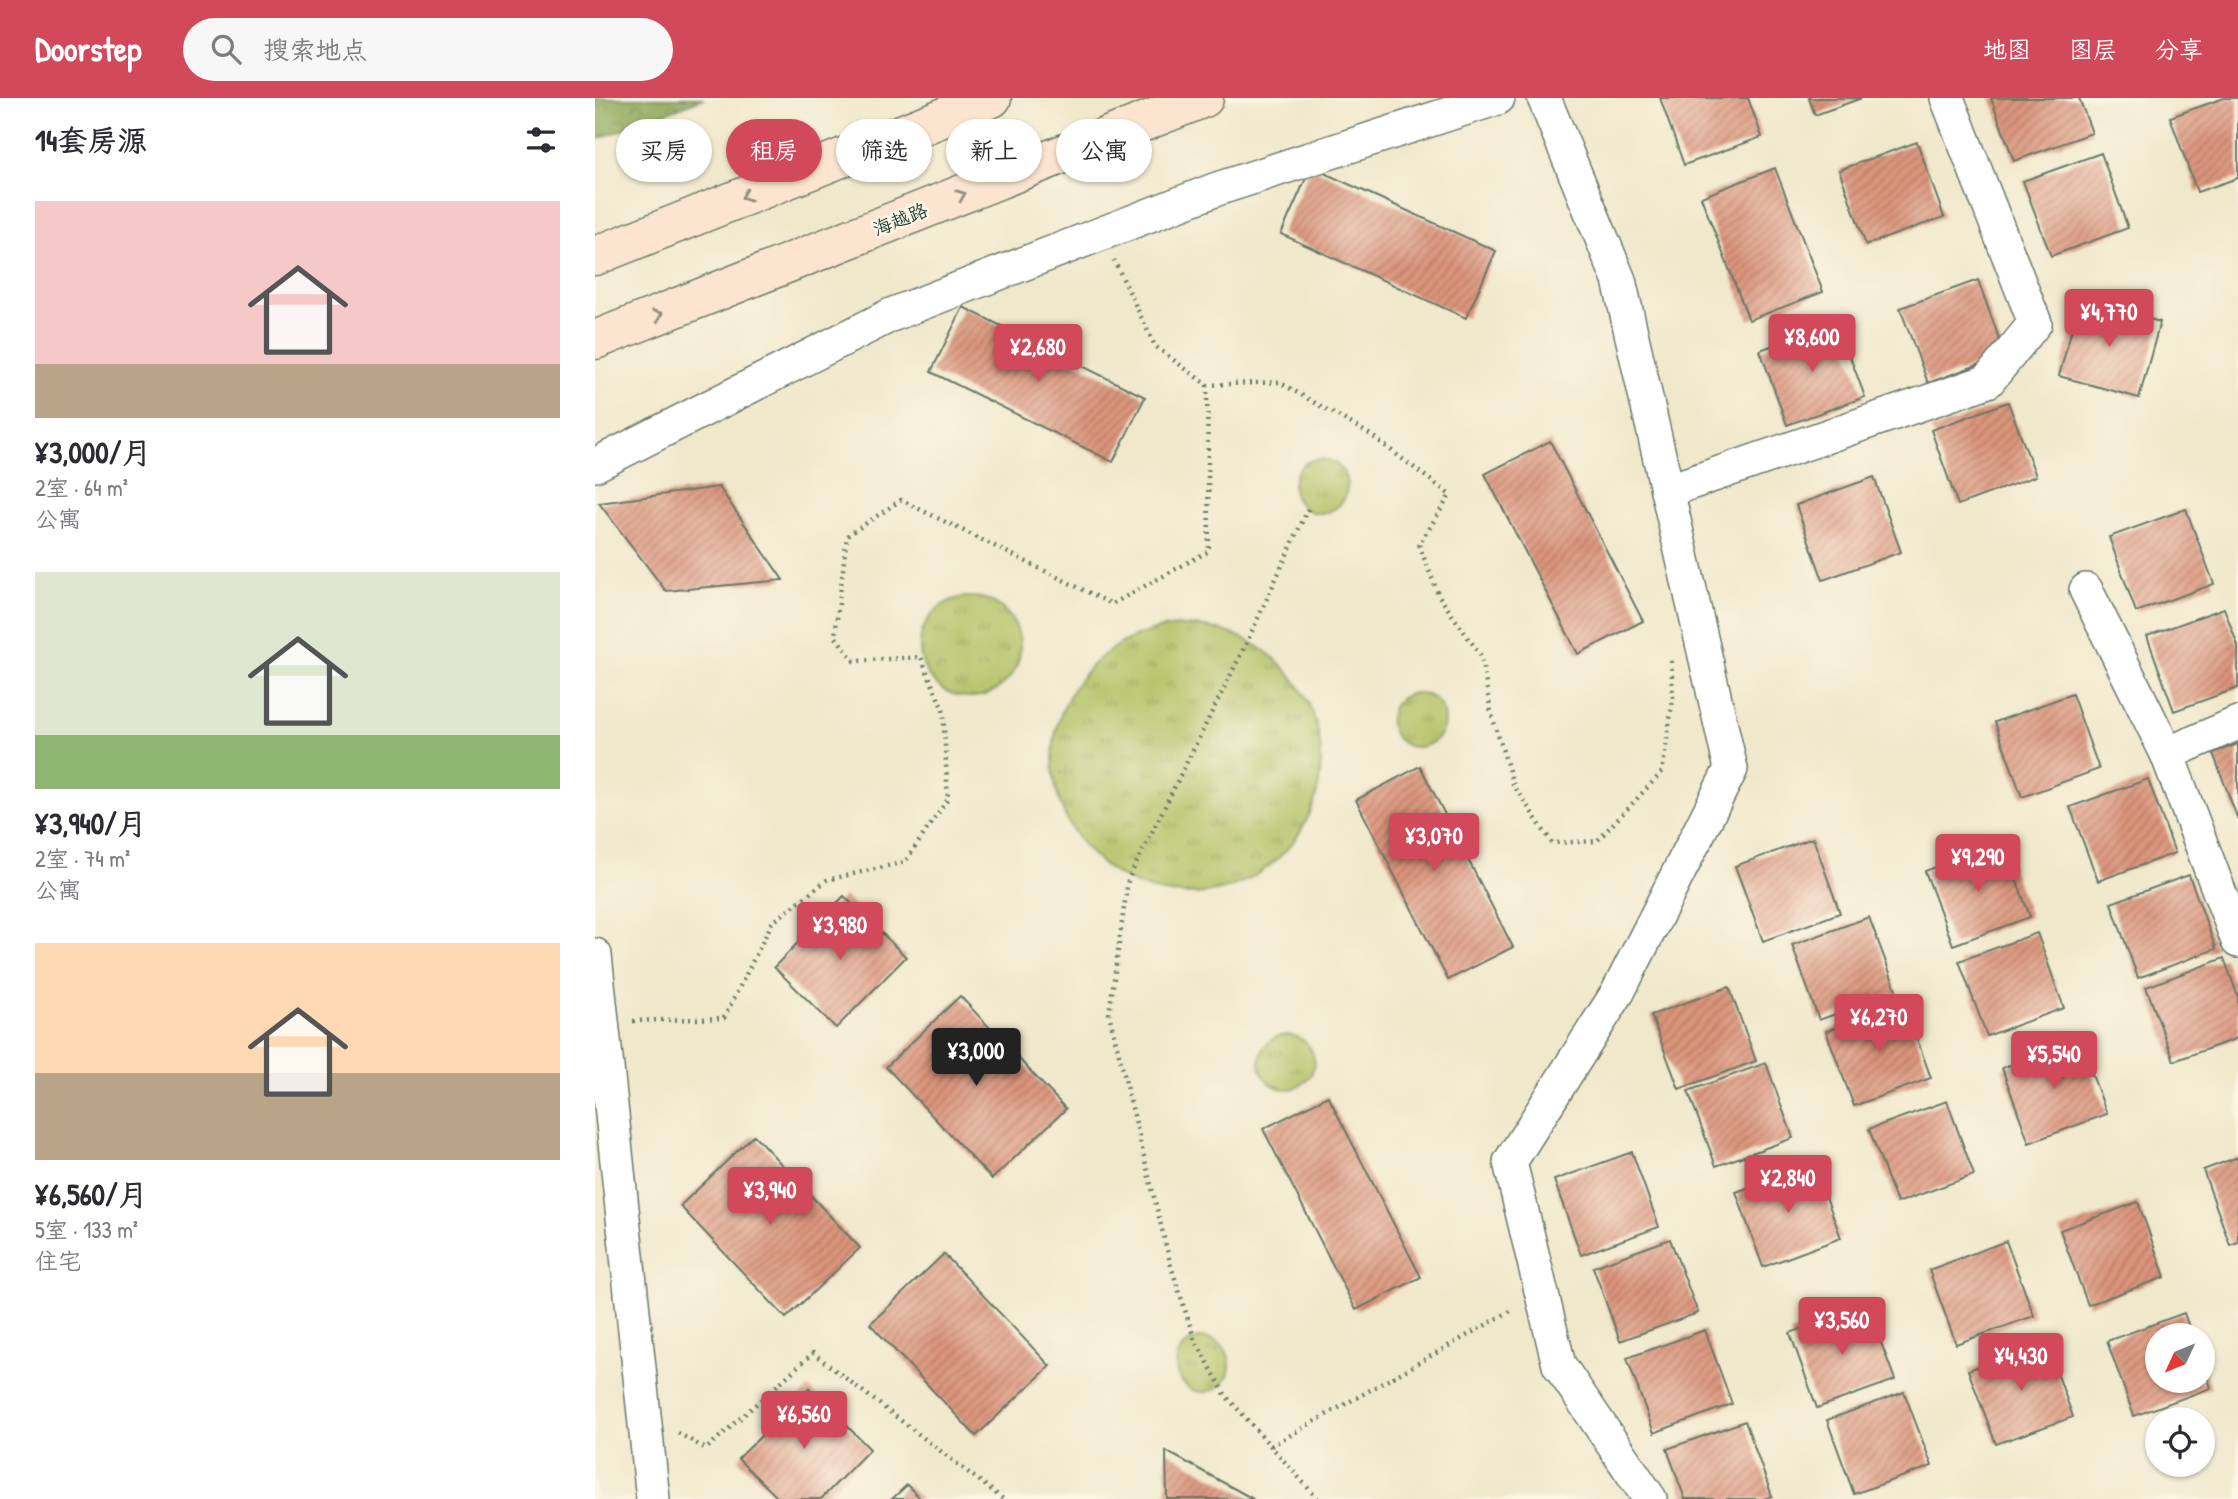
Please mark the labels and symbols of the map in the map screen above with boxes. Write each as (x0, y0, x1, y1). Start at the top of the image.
one-way arrow (741, 187, 753, 201)
one-way arrow (954, 189, 966, 203)
street label: 海越路 (869, 196, 931, 242)
pin: ¥4,770 (2052, 289, 2166, 349)
one-way arrow (652, 310, 664, 324)
pin: ¥8,600 (1755, 314, 1869, 374)
pin: ¥2,680 (981, 324, 1095, 384)
pin: ¥3,070 (1377, 814, 1491, 873)
pin: ¥9,290 (1921, 834, 2035, 894)
pin: ¥3,980 (783, 902, 897, 962)
pin: ¥6,270 (1822, 995, 1936, 1054)
pin: ¥3,000 (919, 1028, 1033, 1088)
pin: ¥5,540 (1997, 1032, 2111, 1091)
pin: ¥2,840 (1731, 1156, 1845, 1215)
pin: ¥3,940 (713, 1168, 827, 1227)
pin: ¥3,560 (1785, 1298, 1899, 1357)
north arrow (2145, 1323, 2215, 1393)
pin: ¥4,430 (1964, 1334, 2078, 1393)
pin: ¥6,560 (747, 1392, 861, 1451)

